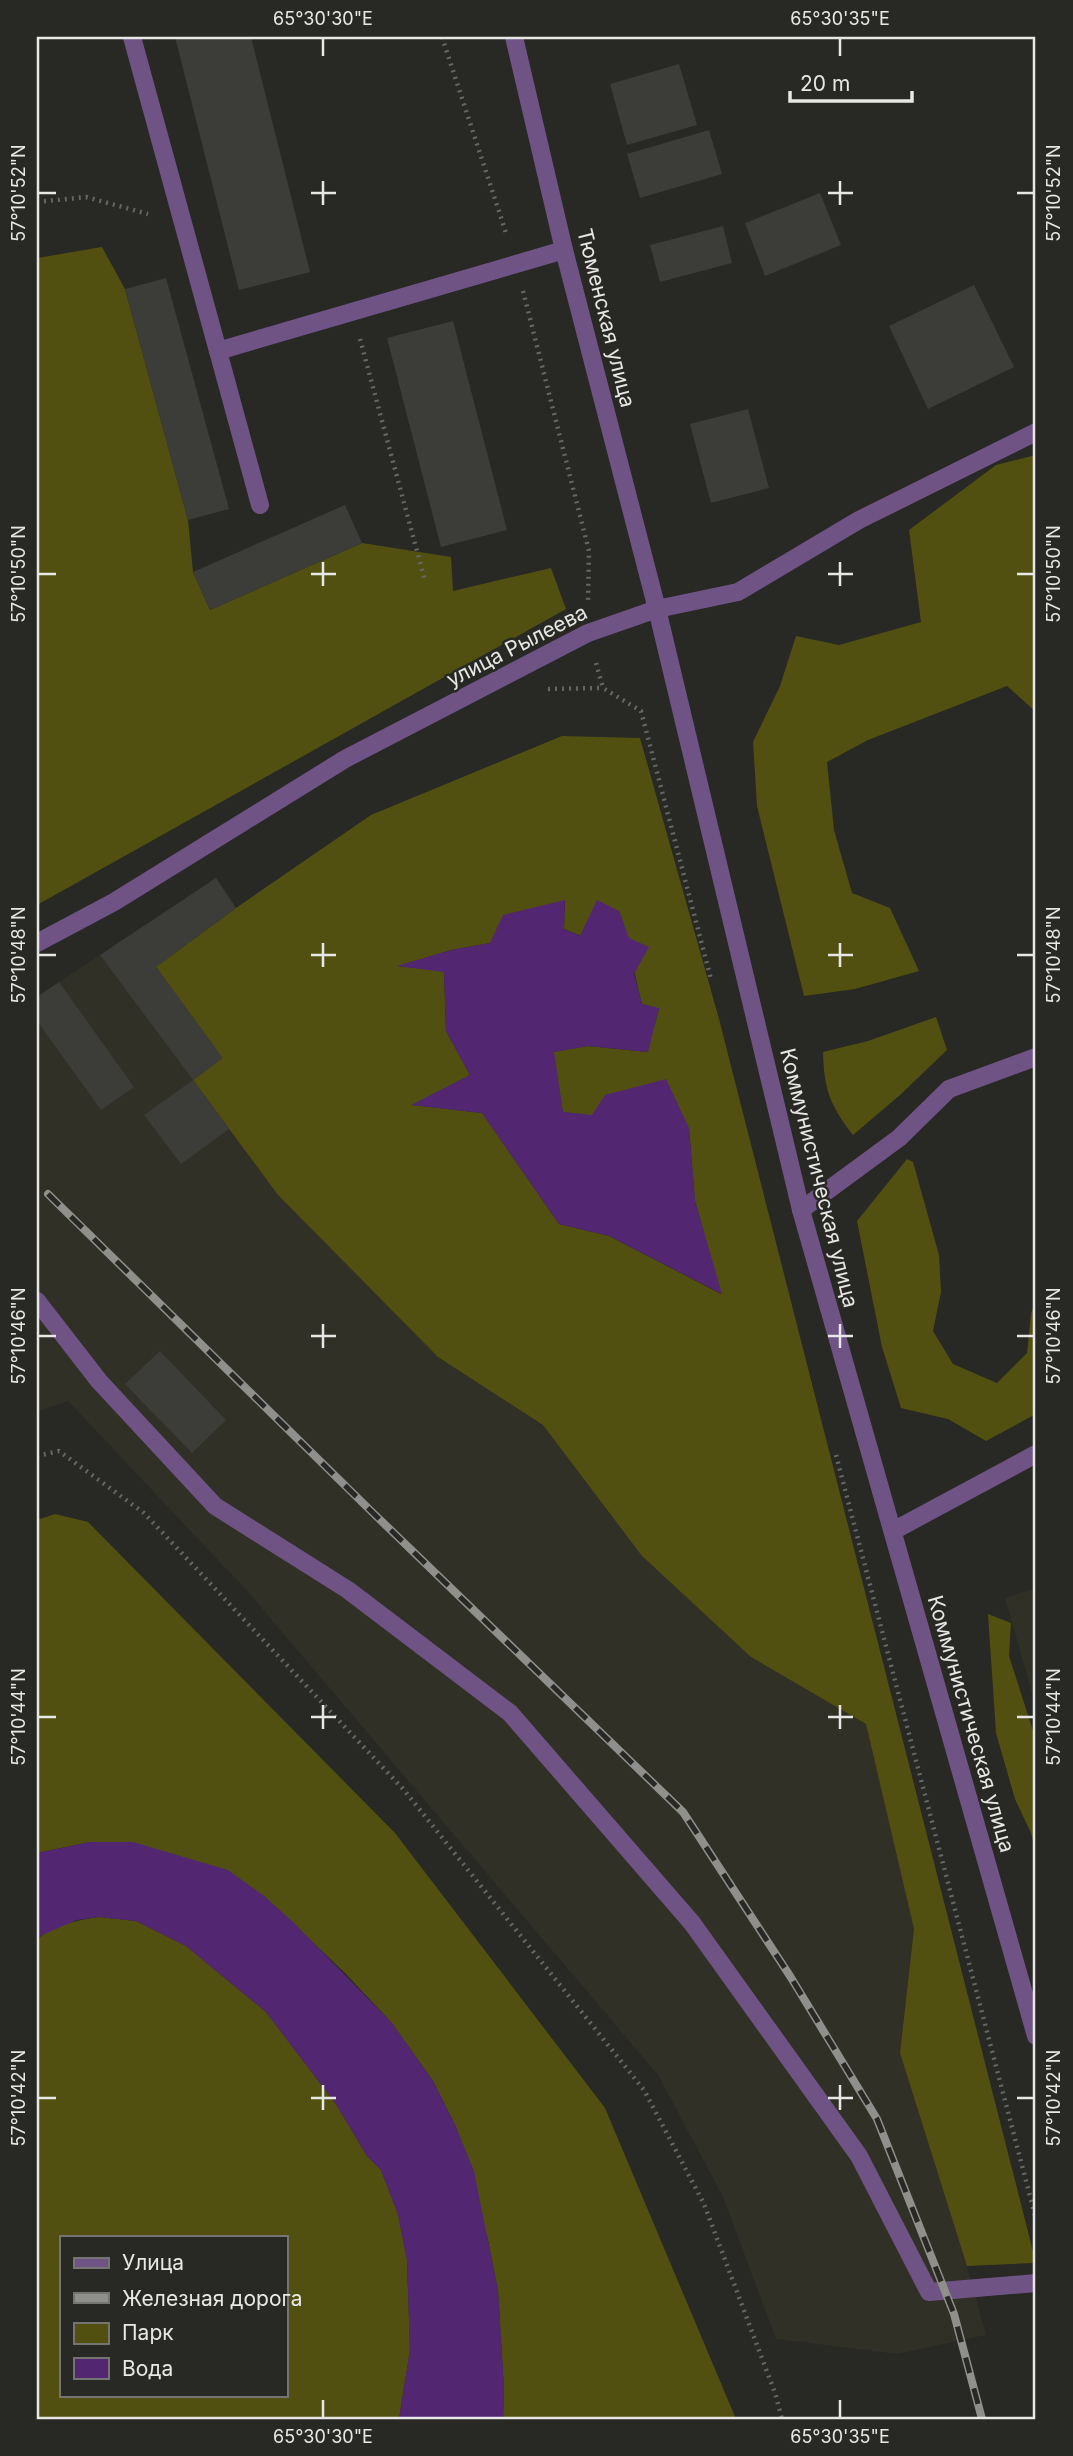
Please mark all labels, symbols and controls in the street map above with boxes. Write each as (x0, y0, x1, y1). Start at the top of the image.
text: 65°30'30"E (273, 8, 373, 29)
text: 65°30'35"E (790, 8, 890, 29)
scale bar (790, 60, 912, 104)
text: 20 m (800, 71, 850, 96)
text: 57°10'52"N (8, 144, 29, 242)
text: 57°10'52"N (1043, 144, 1064, 242)
street label: Тюменская улица (572, 226, 641, 410)
text: 57°10'50"N (8, 525, 29, 623)
text: 57°10'50"N (1043, 525, 1064, 623)
street label: улица Рылеева (442, 599, 591, 692)
text: 57°10'48"N (8, 907, 29, 1004)
text: 57°10'48"N (1043, 907, 1064, 1004)
street label: Коммунистическая улица (775, 1046, 864, 1310)
text: 57°10'46"N (8, 1287, 29, 1385)
text: 57°10'46"N (1043, 1287, 1064, 1385)
street label: Коммунистическая улица (923, 1593, 1020, 1855)
text: 57°10'44"N (8, 1668, 29, 1766)
text: 57°10'44"N (1043, 1668, 1064, 1766)
text: 57°10'42"N (8, 2050, 29, 2146)
text: 57°10'42"N (1043, 2050, 1064, 2146)
legend (60, 2236, 287, 2396)
text: Улица (122, 2250, 184, 2275)
text: Железная дорога (122, 2286, 302, 2311)
text: Парк (122, 2320, 174, 2345)
text: Вода (122, 2356, 173, 2381)
text: 65°30'30"E (273, 2426, 373, 2447)
text: 65°30'35"E (790, 2426, 890, 2447)

